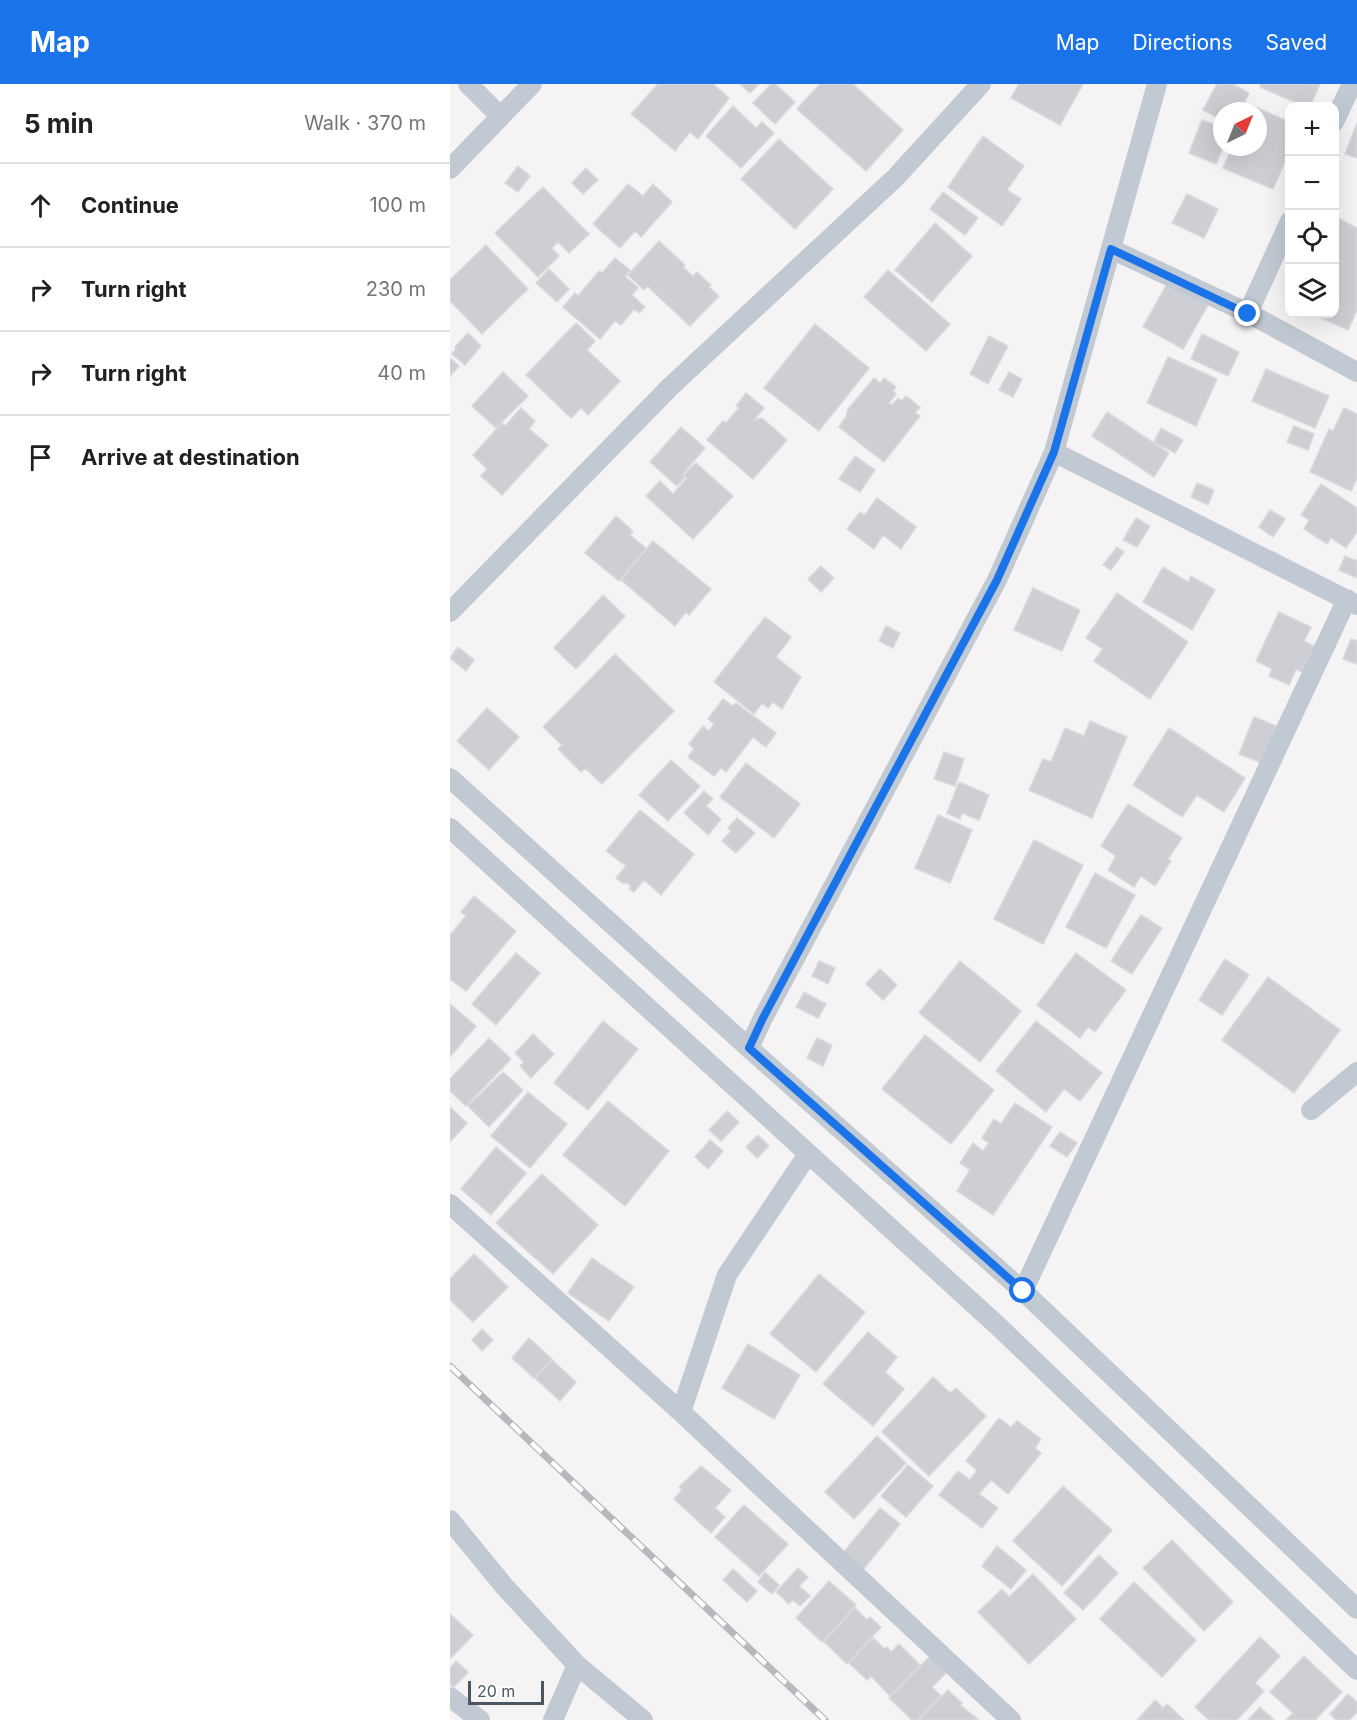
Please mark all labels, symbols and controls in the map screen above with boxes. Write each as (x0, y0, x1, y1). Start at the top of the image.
text: Map (30, 25, 90, 59)
text: Map (1056, 30, 1099, 55)
text: Directions (1132, 30, 1233, 55)
text: Saved (1266, 30, 1327, 55)
north arrow (1213, 102, 1267, 156)
map controls (1285, 102, 1339, 318)
button: + (1285, 102, 1339, 156)
text: 5 min (24, 108, 94, 139)
text: Walk · 370 m (304, 111, 426, 135)
button: − (1285, 156, 1339, 210)
icon: ahead (24, 189, 57, 222)
text: Continue (81, 192, 179, 218)
text: 100 m (369, 193, 426, 217)
button: locate (1285, 210, 1339, 264)
button: layers (1285, 264, 1339, 318)
icon: right (24, 273, 57, 306)
text: Turn right (81, 276, 187, 302)
text: 230 m (366, 277, 426, 301)
route end (1234, 300, 1260, 326)
icon: right (24, 357, 57, 390)
text: Turn right (81, 360, 187, 386)
text: 40 m (377, 361, 426, 385)
icon: arrive (24, 441, 57, 474)
text: Arrive at destination (81, 444, 300, 470)
route start (1009, 1277, 1035, 1303)
scale bar (468, 1678, 544, 1706)
text: 20 m (477, 1681, 515, 1701)

